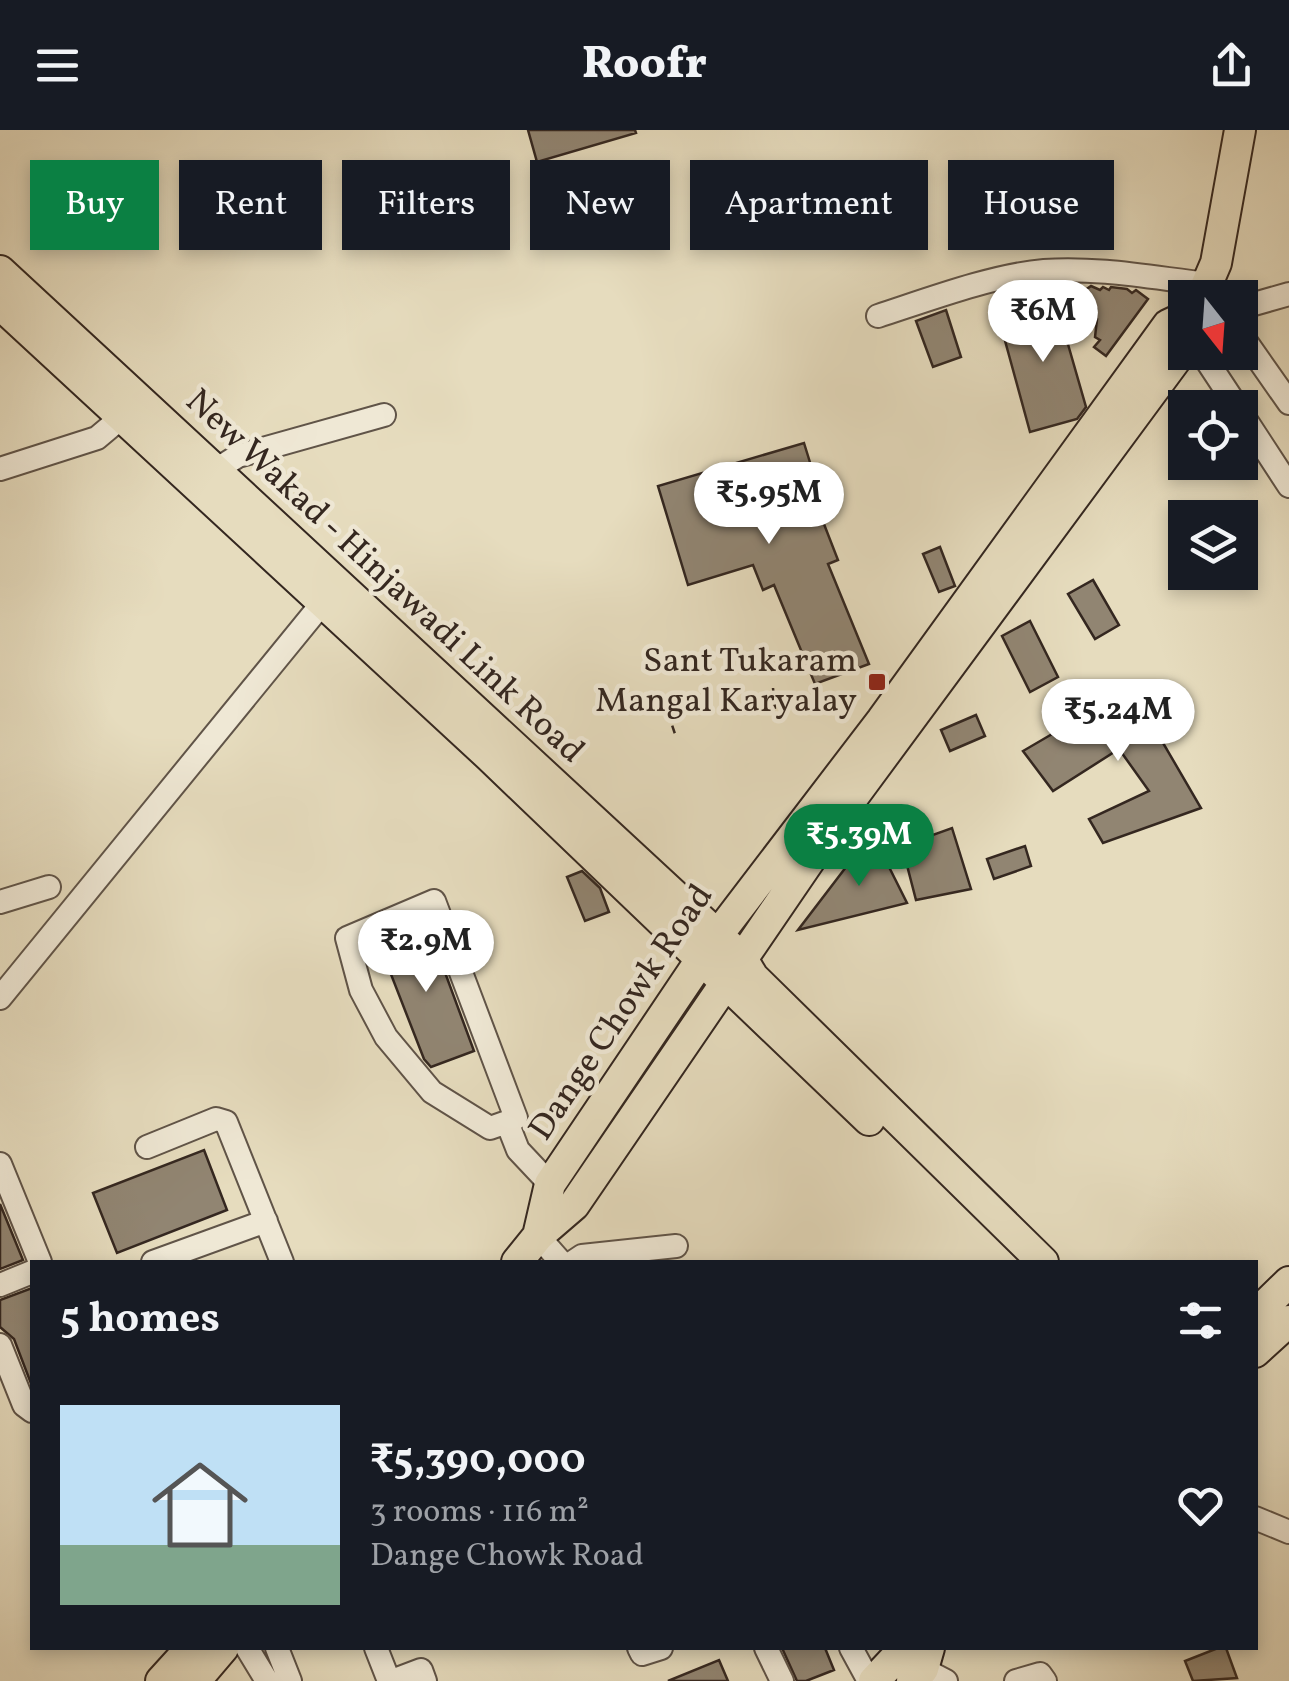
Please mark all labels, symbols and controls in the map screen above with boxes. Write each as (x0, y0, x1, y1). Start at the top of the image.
text: Roofr (582, 34, 707, 97)
icon: menu (30, 38, 85, 93)
icon: share (1204, 38, 1259, 93)
chip: Buy (30, 160, 159, 250)
chip: Rent (179, 160, 322, 250)
chip: Filters (342, 160, 510, 250)
chip: New (530, 160, 670, 250)
chip: Apartment (690, 160, 928, 250)
chip: House (948, 160, 1114, 250)
pin: ₹6M (995, 280, 1091, 365)
north arrow (1168, 280, 1258, 370)
map controls (1168, 280, 1258, 590)
text: ₹6M (1010, 290, 1076, 334)
street label: New Wakad - Hinjawadi Link Road (174, 379, 594, 775)
button: locate (1168, 390, 1258, 480)
pin: ₹5.95M (688, 462, 850, 547)
text: ₹5.95M (716, 472, 822, 516)
button: layers (1168, 500, 1258, 590)
place label: Sant Tukaram Mangal Karyalay (595, 638, 857, 726)
marker: Sant Tukaram Mangal Karyalay (866, 671, 888, 693)
pin: ₹5.24M (1037, 679, 1199, 764)
text: ₹5.24M (1064, 689, 1172, 733)
pin: ₹5.39M (778, 804, 940, 889)
text: ₹5.39M (806, 814, 912, 858)
street label: Dange Chowk Road (518, 875, 726, 1151)
pin: ₹2.9M (356, 910, 496, 995)
text: ₹2.9M (380, 920, 472, 964)
text: 5 homes (60, 1291, 220, 1350)
icon: filters (1173, 1293, 1228, 1348)
text: ₹5,390,000 (370, 1432, 586, 1491)
icon: home (140, 1445, 260, 1565)
icon: heart (1173, 1478, 1228, 1533)
text: 3 rooms · 116 m² (370, 1491, 589, 1535)
text: Dange Chowk Road (370, 1535, 644, 1579)

